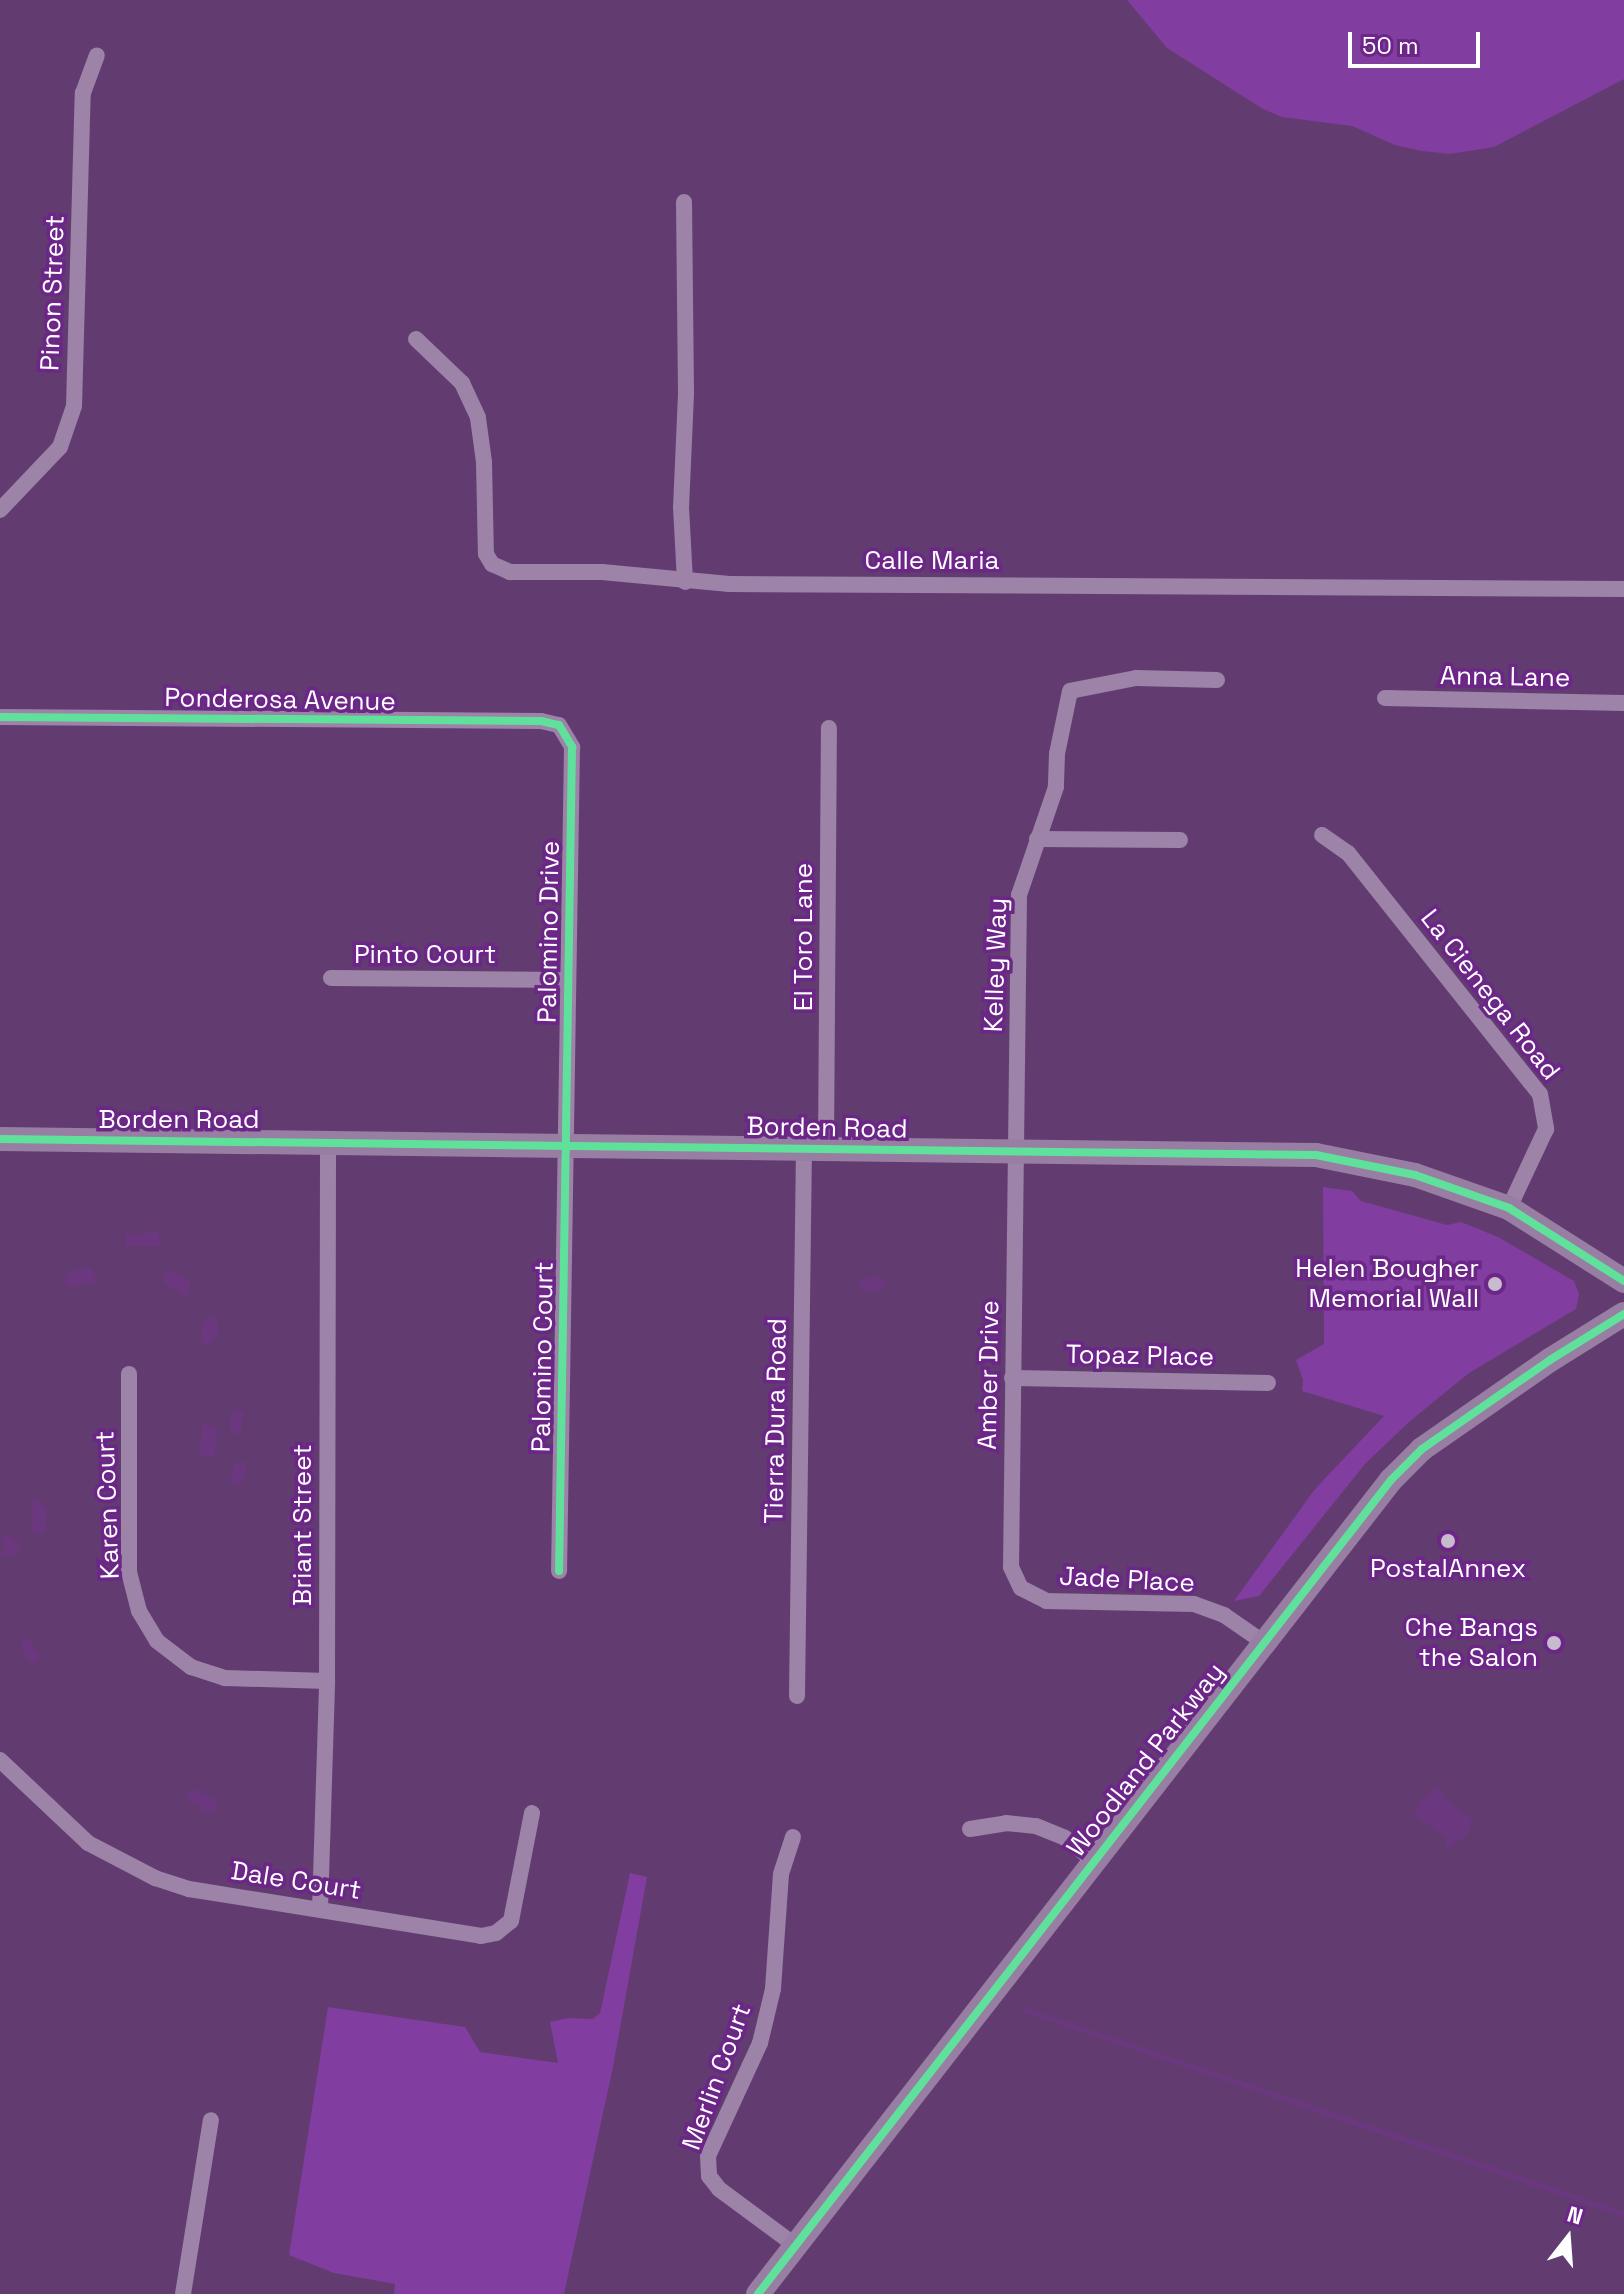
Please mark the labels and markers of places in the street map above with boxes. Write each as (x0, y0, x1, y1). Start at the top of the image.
place label: Helen Bougher Memorial Wall (1295, 1253, 1479, 1314)
marker: Helen Bougher Memorial Wall (1486, 1275, 1504, 1293)
marker: PostalAnnex (1439, 1532, 1457, 1550)
place label: PostalAnnex (1370, 1553, 1526, 1585)
place label: Che Bangs the Salon (1405, 1612, 1538, 1674)
marker: Che Bangs the Salon (1545, 1634, 1563, 1652)

